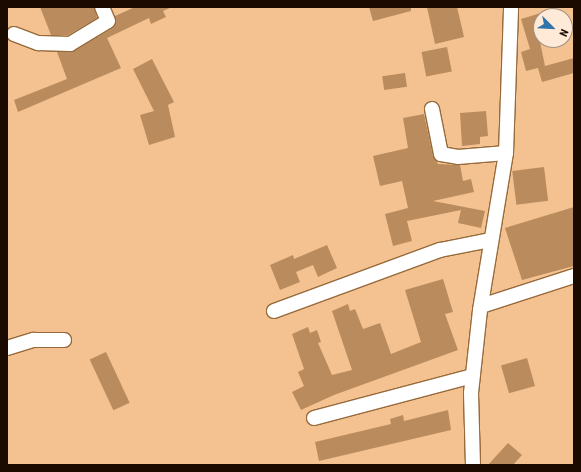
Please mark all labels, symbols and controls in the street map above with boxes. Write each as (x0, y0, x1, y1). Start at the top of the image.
north arrow (533, 8, 573, 48)
text: N (556, 27, 571, 38)

